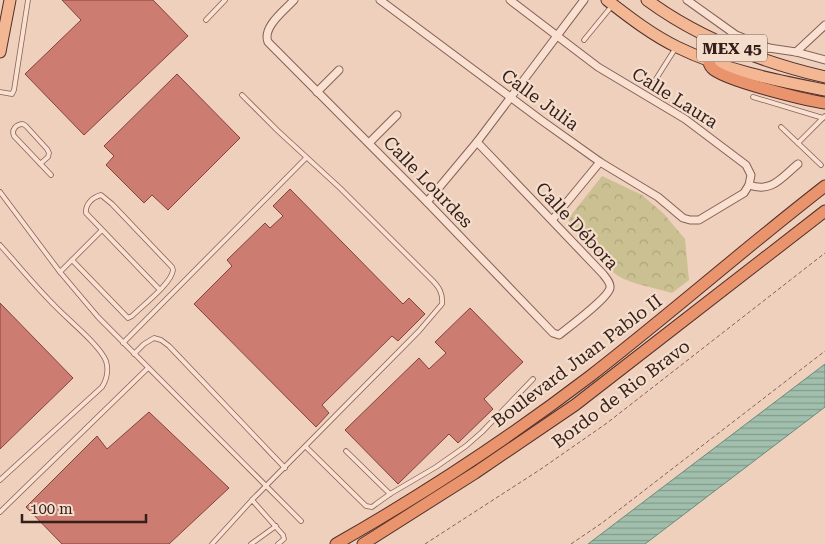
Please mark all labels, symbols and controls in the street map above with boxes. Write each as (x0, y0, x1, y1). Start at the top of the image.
road number: MEX 45 (697, 34, 767, 62)
street label: Calle Laura (628, 63, 722, 132)
street label: Calle Julia (498, 65, 583, 135)
street label: Calle Lourdes (379, 132, 477, 232)
street label: Calle Débora (532, 178, 623, 274)
street label: Boulevard Juan Pablo II (488, 290, 666, 431)
street label: Bordo de Rio Bravo (548, 335, 694, 452)
scale bar (22, 492, 146, 524)
text: 100 m (30, 500, 73, 518)

